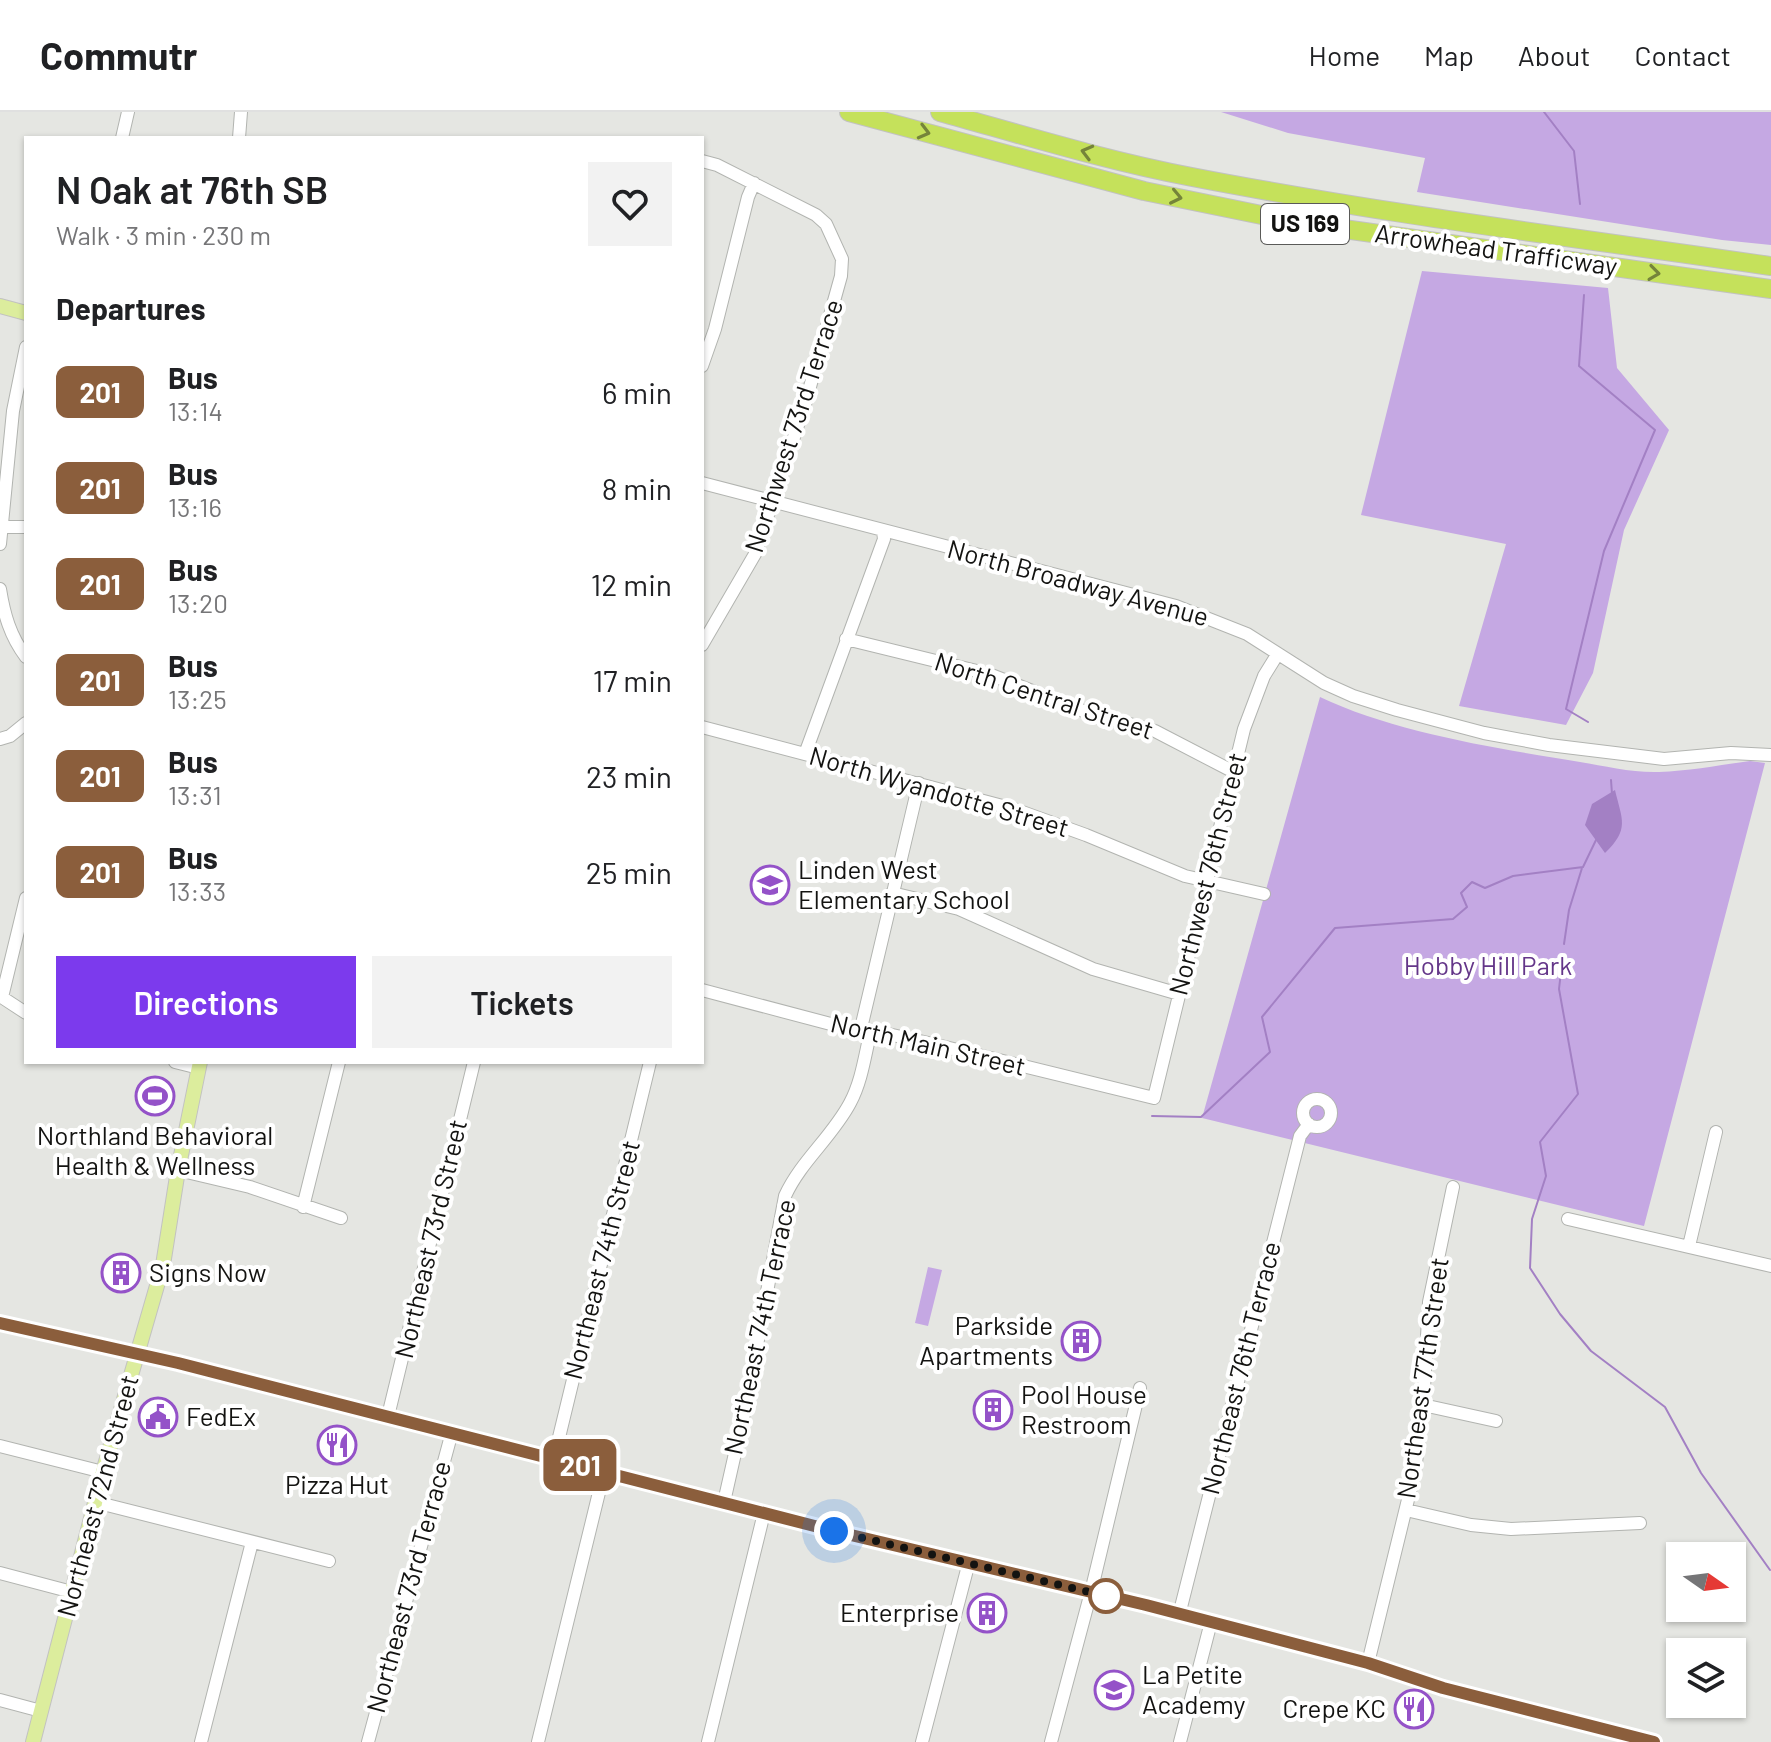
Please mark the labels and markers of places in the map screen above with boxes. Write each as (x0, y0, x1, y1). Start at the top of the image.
place label: Linden West Elementary School (798, 853, 1010, 914)
school or university icon: Linden West Elementary School (749, 864, 791, 906)
sports icon: Northland Behavioral Health & Wellness (134, 1075, 176, 1117)
place label: Northland Behavioral Health & Wellness (37, 1119, 273, 1180)
building icon: Signs Now (100, 1252, 142, 1294)
place label: Signs Now (149, 1256, 266, 1287)
place label: Parkside Apartments (919, 1309, 1053, 1370)
building icon: Parkside Apartments (1060, 1320, 1102, 1362)
place label: Pool House Restroom (1021, 1378, 1147, 1439)
building icon: Pool House Restroom (972, 1389, 1014, 1431)
public building icon: FedEx (137, 1396, 179, 1438)
place label: FedEx (186, 1400, 256, 1431)
restaurant icon: Pizza Hut (316, 1424, 358, 1466)
place label: Pizza Hut (285, 1468, 389, 1499)
unlabelled marker (1089, 1579, 1123, 1613)
building icon: Enterprise (966, 1592, 1008, 1634)
place label: Enterprise (840, 1596, 959, 1627)
place label: La Petite Academy (1142, 1658, 1246, 1719)
school or university icon: La Petite Academy (1093, 1669, 1135, 1711)
restaurant icon: Crepe KC (1393, 1688, 1435, 1730)
place label: Crepe KC (1282, 1692, 1386, 1723)

